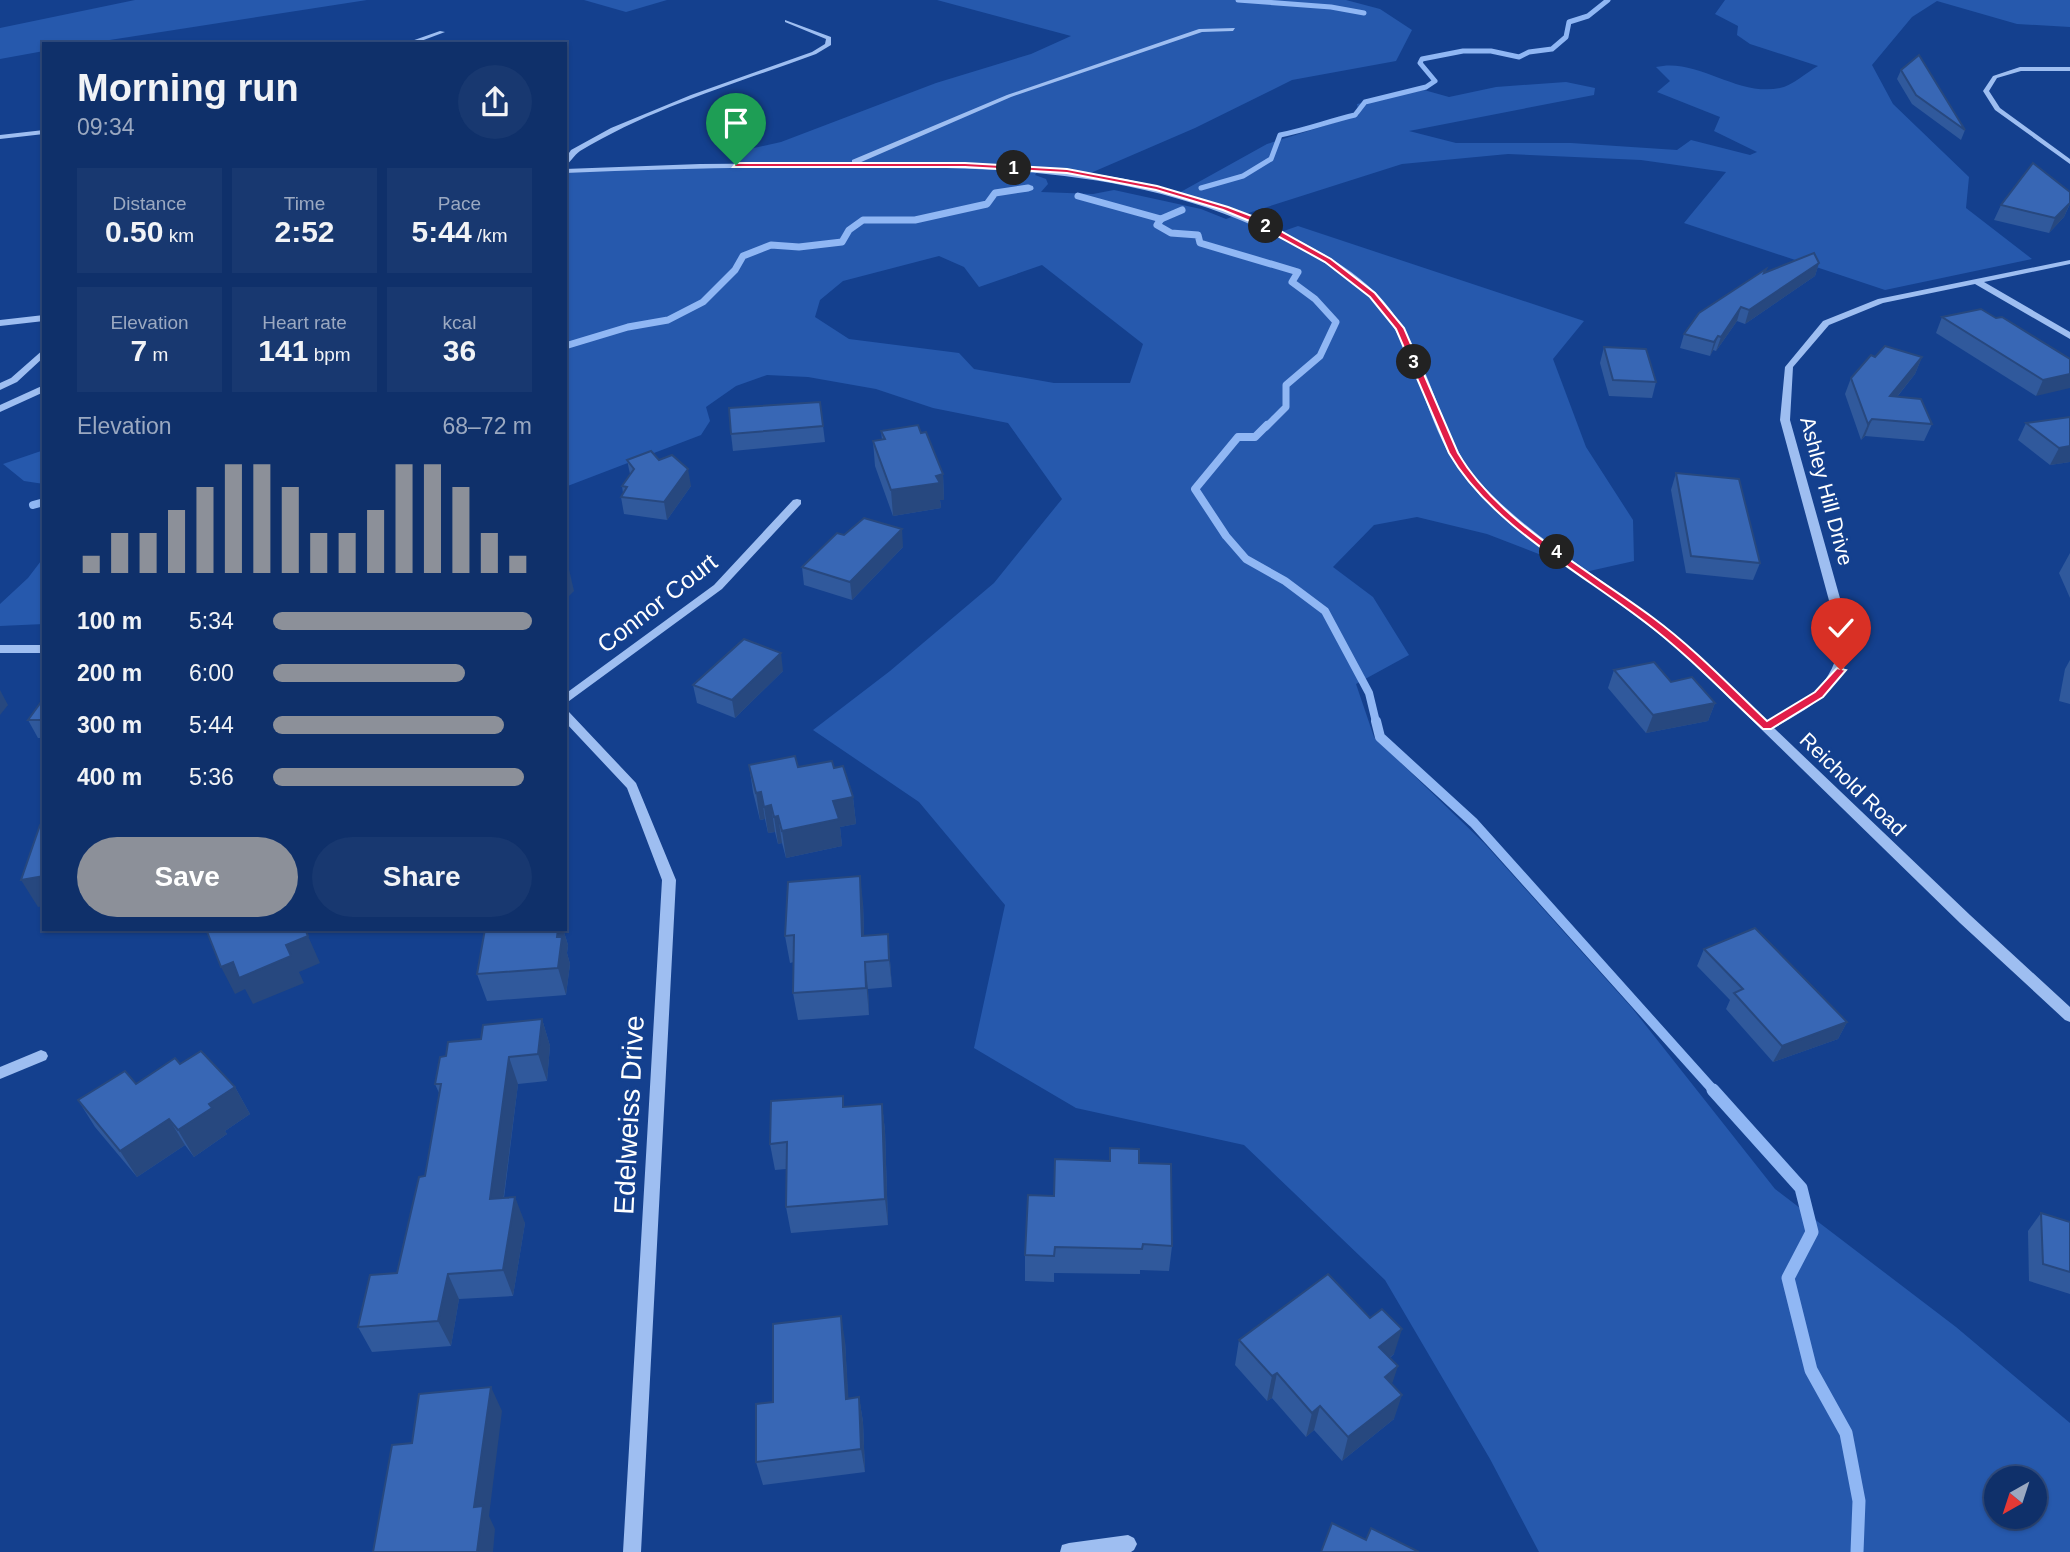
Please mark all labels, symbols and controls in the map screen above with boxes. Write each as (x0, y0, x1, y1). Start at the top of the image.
button: share (458, 65, 532, 139)
text: Morning run (77, 67, 299, 109)
pin (706, 93, 766, 165)
icon: arrive (717, 104, 755, 142)
text: 09:34 (77, 114, 135, 140)
pin: 1 (996, 150, 1032, 186)
text: 1 (1008, 157, 1019, 178)
text: Distance (113, 193, 186, 214)
text: Time (284, 193, 325, 214)
text: Pace (438, 193, 481, 214)
pin: 2 (1248, 208, 1284, 244)
text: 0.50 (105, 215, 163, 248)
text: 2:52 (274, 215, 335, 248)
text: 5:44 (412, 215, 472, 248)
text: 2 (1260, 215, 1271, 236)
text: km (163, 225, 194, 246)
text: /km (472, 225, 507, 246)
text: Elevation (110, 312, 189, 333)
text: Heart rate (262, 312, 347, 333)
text: kcal (443, 312, 476, 333)
text: 7 (131, 334, 147, 367)
text: 141 (258, 334, 308, 367)
text: 36 (443, 334, 476, 367)
text: m (147, 344, 168, 365)
text: bpm (308, 344, 351, 365)
pin: 3 (1396, 344, 1432, 380)
text: 3 (1408, 351, 1419, 372)
text: Elevation (77, 413, 172, 439)
text: 68–72 m (442, 413, 532, 439)
street label: Ashley Hill Drive (1796, 414, 1858, 568)
pin: 4 (1540, 534, 1574, 570)
text: 4 (1551, 541, 1562, 562)
street label: Connor Court (592, 548, 722, 658)
pin (1811, 598, 1871, 670)
text: 100 m (77, 608, 142, 634)
text: 5:34 (189, 608, 234, 634)
icon: check (1822, 609, 1860, 647)
text: 200 m (77, 660, 142, 686)
text: 6:00 (189, 660, 234, 686)
text: 300 m (77, 712, 142, 738)
text: 5:44 (189, 712, 234, 738)
street label: Reichold Road (1795, 728, 1911, 840)
text: 400 m (77, 764, 142, 790)
text: 5:36 (189, 764, 234, 790)
button: Save (77, 837, 298, 917)
button: Share (312, 837, 532, 917)
street label: Edelweiss Drive (608, 1015, 650, 1215)
north arrow (1984, 1466, 2048, 1530)
map controls (1984, 1466, 2047, 1529)

